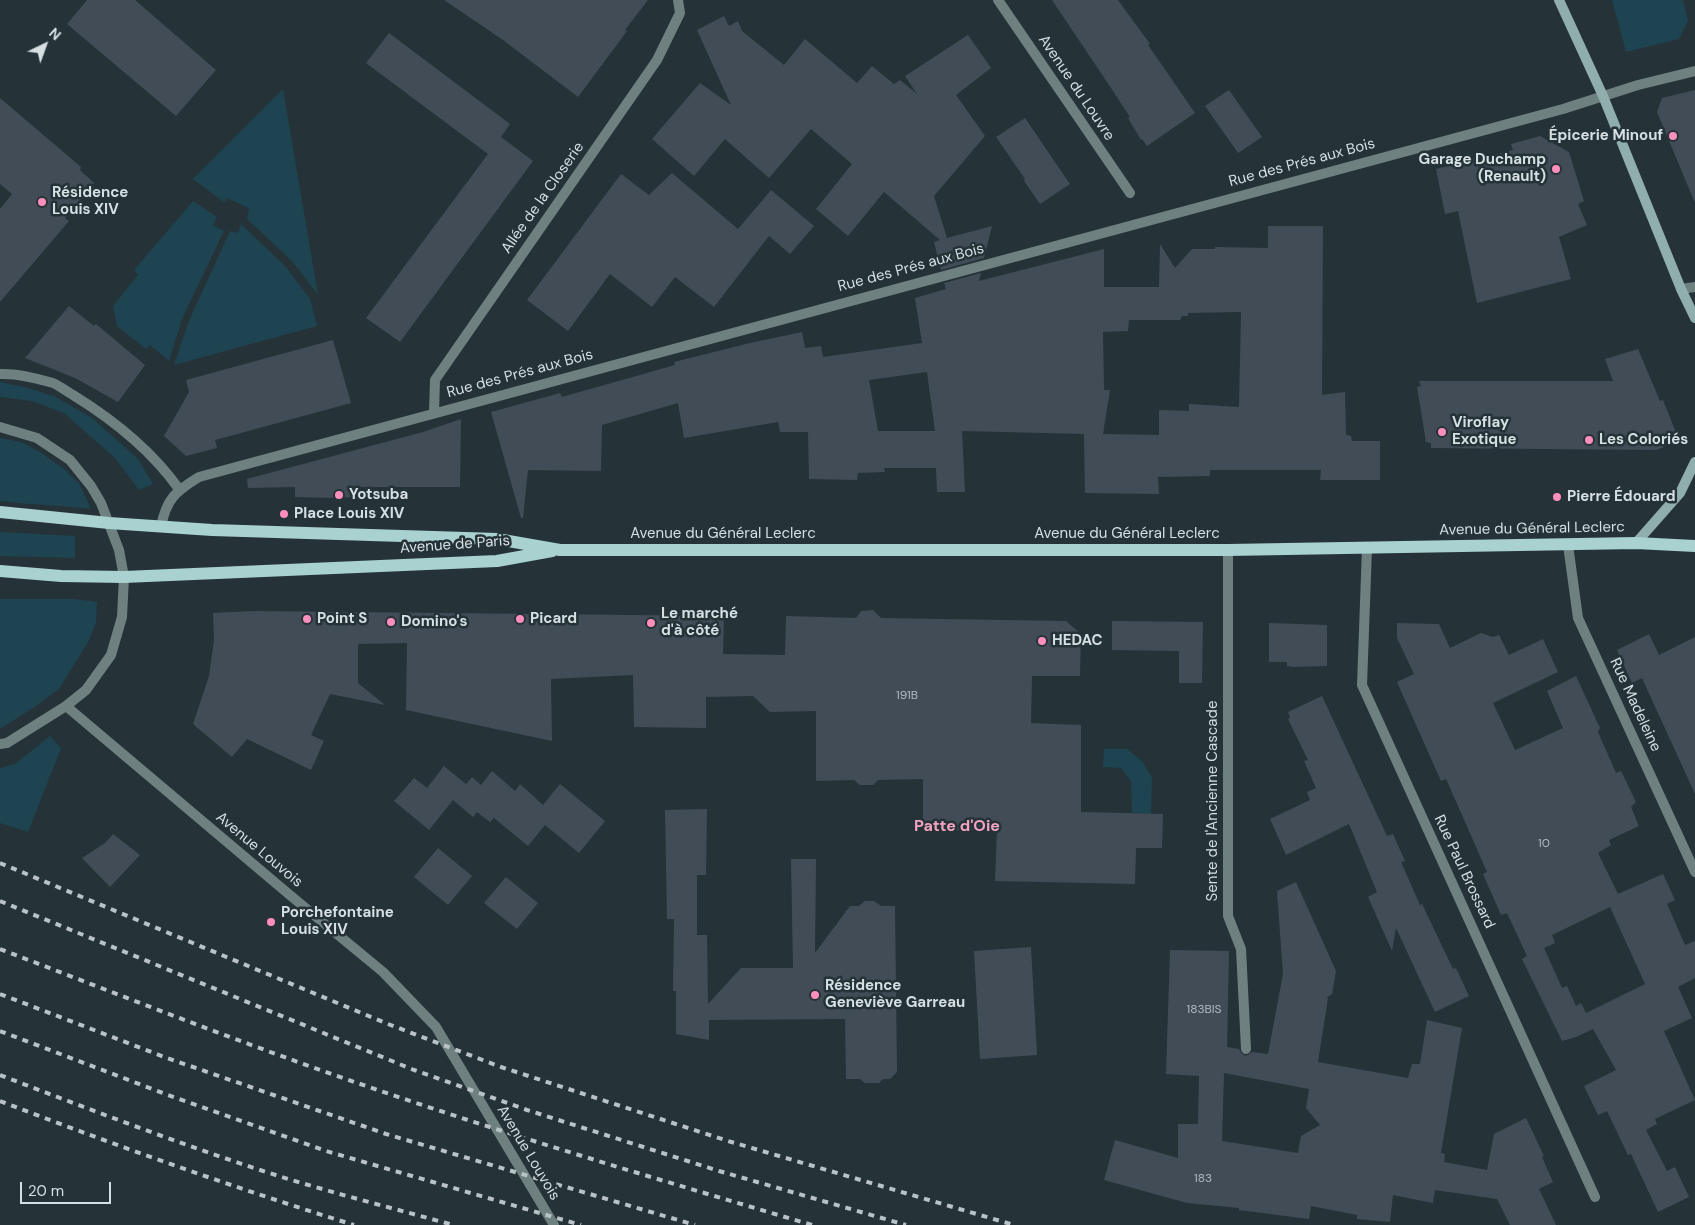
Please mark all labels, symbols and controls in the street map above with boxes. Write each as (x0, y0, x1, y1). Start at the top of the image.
north arrow (20, 20, 70, 70)
text: N (45, 24, 65, 44)
street label: Avenue du Louvre (1034, 32, 1118, 144)
place label: Épicerie Minouf (1549, 127, 1663, 145)
marker: Épicerie Minouf (1667, 130, 1679, 142)
street label: Rue des Prés aux Bois (1227, 135, 1377, 191)
street label: Allée de la Closerie (498, 139, 588, 257)
place label: Garage Duchamp (Renault) (1418, 151, 1546, 186)
marker: Garage Duchamp (Renault) (1550, 163, 1562, 175)
place label: Résidence Louis XIV (52, 184, 128, 219)
marker: Résidence Louis XIV (36, 196, 48, 208)
street label: Rue des Prés aux Bois (836, 240, 986, 296)
street label: Rue des Prés aux Bois (445, 346, 595, 402)
place label: Viroflay Exotique (1452, 414, 1516, 449)
marker: Viroflay Exotique (1436, 426, 1448, 438)
place label: Les Coloriés (1599, 431, 1688, 449)
marker: Les Coloriés (1583, 434, 1595, 446)
place label: Yotsuba (349, 486, 408, 504)
place label: Pierre Édouard (1567, 488, 1676, 506)
marker: Yotsuba (333, 489, 345, 501)
marker: Pierre Édouard (1551, 491, 1563, 503)
place label: Place Louis XIV (294, 505, 404, 523)
marker: Place Louis XIV (278, 508, 290, 520)
street label: Avenue du Général Leclerc (1439, 518, 1625, 540)
street label: Avenue du Général Leclerc (630, 525, 816, 543)
street label: Avenue du Général Leclerc (1034, 525, 1220, 543)
street label: Avenue de Paris (399, 532, 511, 558)
place label: Le marché d'à côté (661, 605, 738, 640)
place label: Point S (317, 610, 367, 628)
place label: Picard (530, 610, 577, 628)
marker: Point S (301, 613, 313, 625)
place label: Domino's (401, 613, 468, 631)
marker: Picard (514, 613, 526, 625)
marker: Domino's (385, 616, 397, 628)
marker: Le marché d'à côté (645, 617, 657, 629)
place label: HEDAC (1052, 632, 1103, 650)
marker: HEDAC (1036, 635, 1048, 647)
street label: Rue Madeleine (1605, 655, 1665, 755)
house number: 191B (896, 689, 918, 703)
street label: Sente de l'Ancienne Cascade (1204, 701, 1222, 901)
street label: Avenue Louvois (212, 809, 306, 891)
street label: Rue Paul Brossard (1430, 812, 1498, 932)
district label: Patte d'Oie (914, 817, 1000, 837)
house number: 10 (1538, 837, 1550, 851)
place label: Porchefontaine Louis XIV (281, 904, 394, 939)
marker: Porchefontaine Louis XIV (265, 916, 277, 928)
place label: Résidence Geneviève Garreau (825, 977, 965, 1012)
marker: Résidence Geneviève Garreau (809, 989, 821, 1001)
house number: 183BIS (1186, 1003, 1222, 1017)
street label: Avenue Louvois (493, 1102, 563, 1204)
scale bar (22, 1172, 114, 1204)
house number: 183 (1194, 1172, 1212, 1186)
text: 20 m (28, 1181, 64, 1201)

